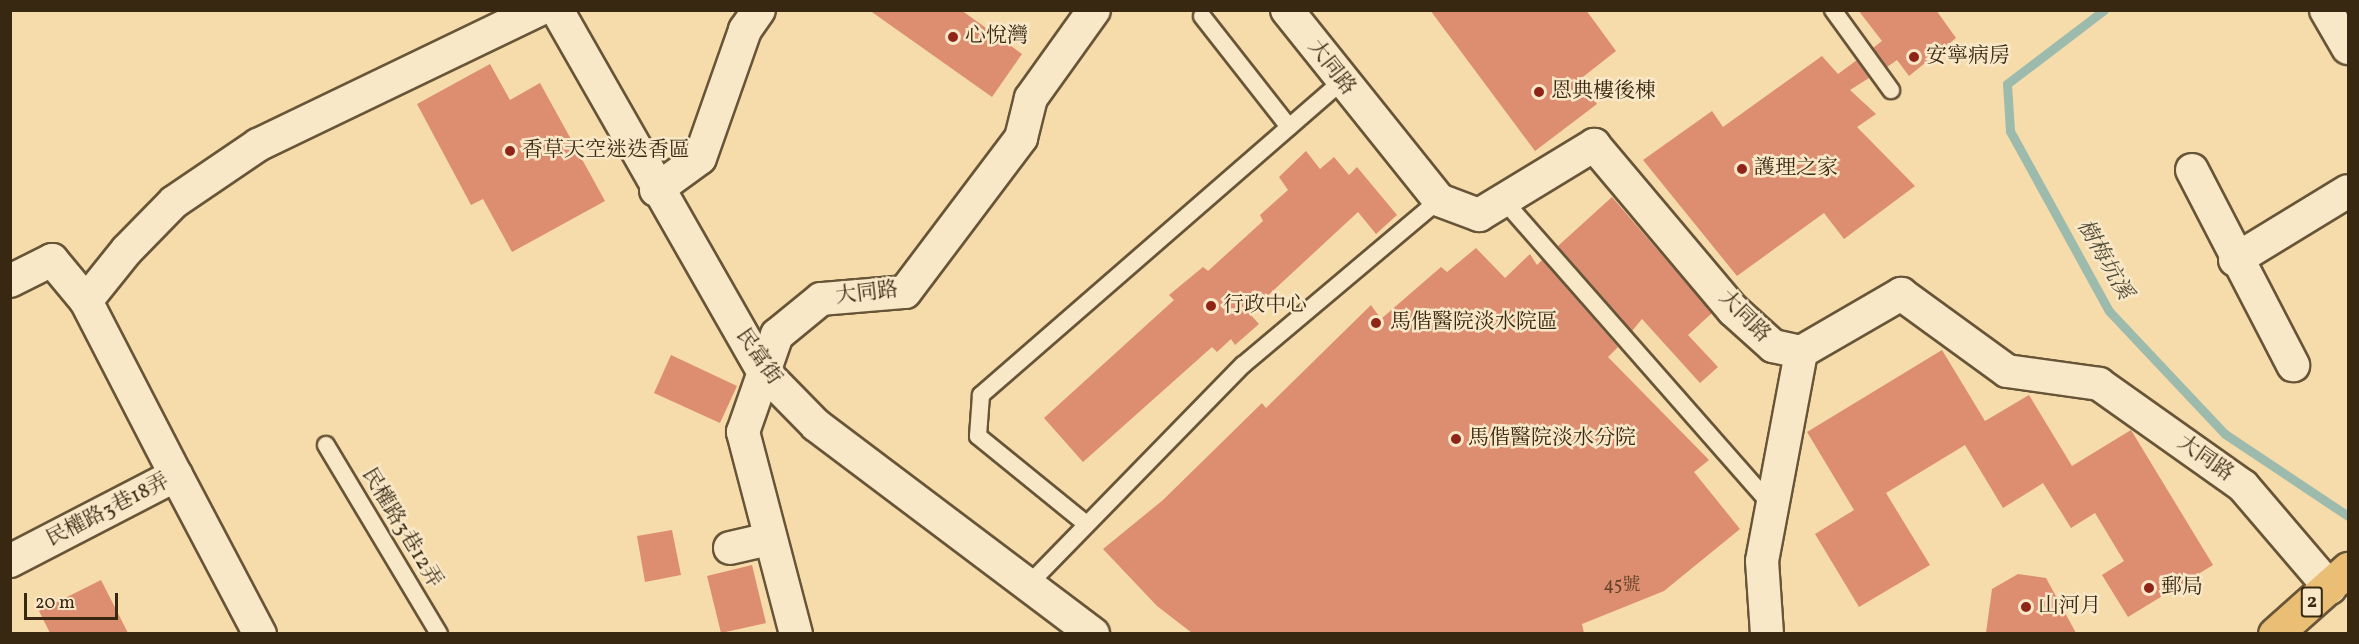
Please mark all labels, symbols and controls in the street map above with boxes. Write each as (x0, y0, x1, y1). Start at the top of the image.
place label: 心悅灣 (965, 24, 1028, 50)
marker: 心悅灣 (946, 30, 960, 44)
street label: 大同路 (1302, 35, 1360, 101)
place label: 安寧病房 (1926, 44, 2010, 70)
marker: 安寧病房 (1907, 50, 1921, 64)
place label: 恩典樓後棟 (1551, 79, 1656, 105)
marker: 恩典樓後棟 (1532, 85, 1546, 99)
place label: 香草天空迷迭香區 (522, 138, 690, 164)
marker: 香草天空迷迭香區 (503, 144, 517, 158)
place label: 護理之家 (1754, 156, 1838, 182)
marker: 護理之家 (1735, 162, 1749, 176)
water label: 樹梅坑溪 (2071, 215, 2137, 305)
street label: 大同路 (834, 278, 900, 310)
street label: 大同路 (1713, 286, 1775, 348)
place label: 行政中心 (1223, 293, 1307, 319)
marker: 行政中心 (1204, 299, 1218, 313)
place label: 馬偕醫院淡水院區 (1390, 310, 1558, 336)
marker: 馬偕醫院淡水院區 (1367, 314, 1385, 332)
street label: 民富街 (730, 324, 786, 390)
place label: 馬偕醫院淡水分院 (1468, 426, 1636, 452)
street label: 大同路 (2172, 431, 2238, 487)
marker: 馬偕醫院淡水分院 (1449, 432, 1463, 446)
street label: 民權路3巷12弄 (355, 464, 447, 592)
street label: 民權路3巷18弄 (42, 469, 174, 553)
house number: 45號 (1604, 575, 1640, 597)
place label: 郵局 (2161, 575, 2203, 601)
scale bar (27, 581, 122, 619)
marker: 郵局 (2142, 581, 2156, 595)
road number: 2 (2300, 585, 2324, 619)
text: 20 m (35, 591, 75, 616)
place label: 山河月 (2038, 594, 2101, 620)
marker: 山河月 (2019, 600, 2033, 614)

